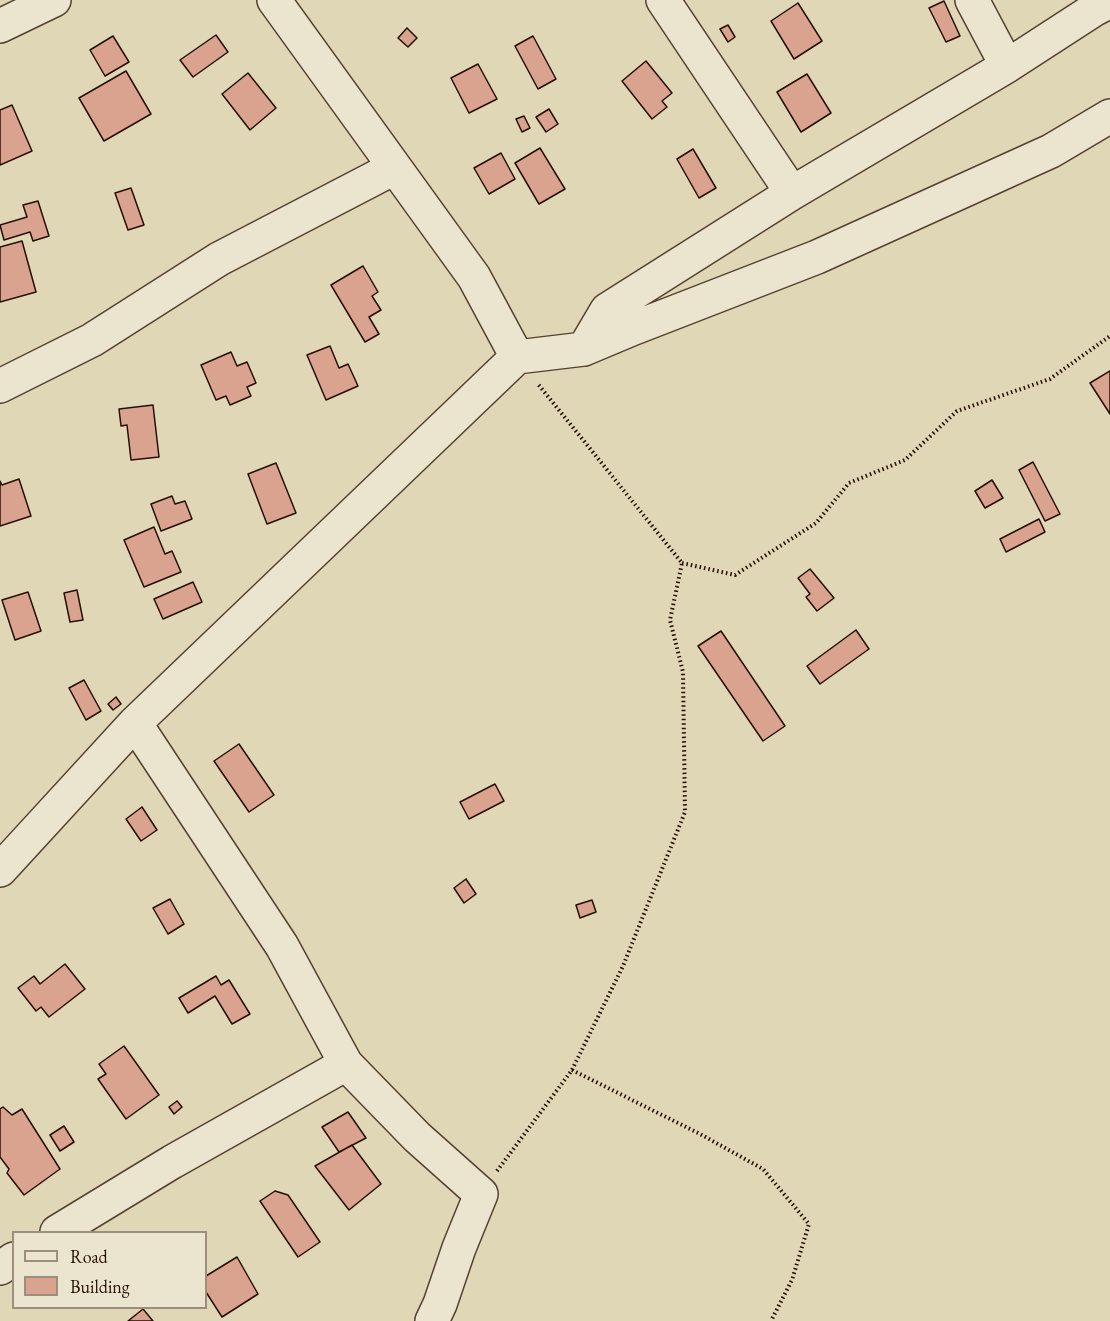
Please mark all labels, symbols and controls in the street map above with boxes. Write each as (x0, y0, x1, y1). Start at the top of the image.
legend (12, 1231, 207, 1309)
text: Road (70, 1245, 108, 1268)
text: Building (70, 1275, 130, 1298)

